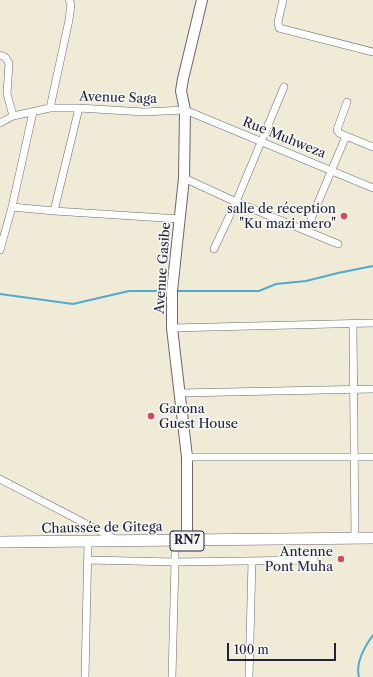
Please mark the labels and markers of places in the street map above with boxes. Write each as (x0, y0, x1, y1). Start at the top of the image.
place label: salle de réception "Ku mazi mero" (227, 201, 336, 232)
marker: salle de réception "Ku mazi mero" (339, 211, 349, 221)
place label: Garona Guest House (159, 401, 238, 432)
marker: Garona Guest House (146, 411, 156, 421)
place label: Antenne Pont Muha (265, 544, 333, 575)
marker: Antenne Pont Muha (336, 554, 346, 564)

